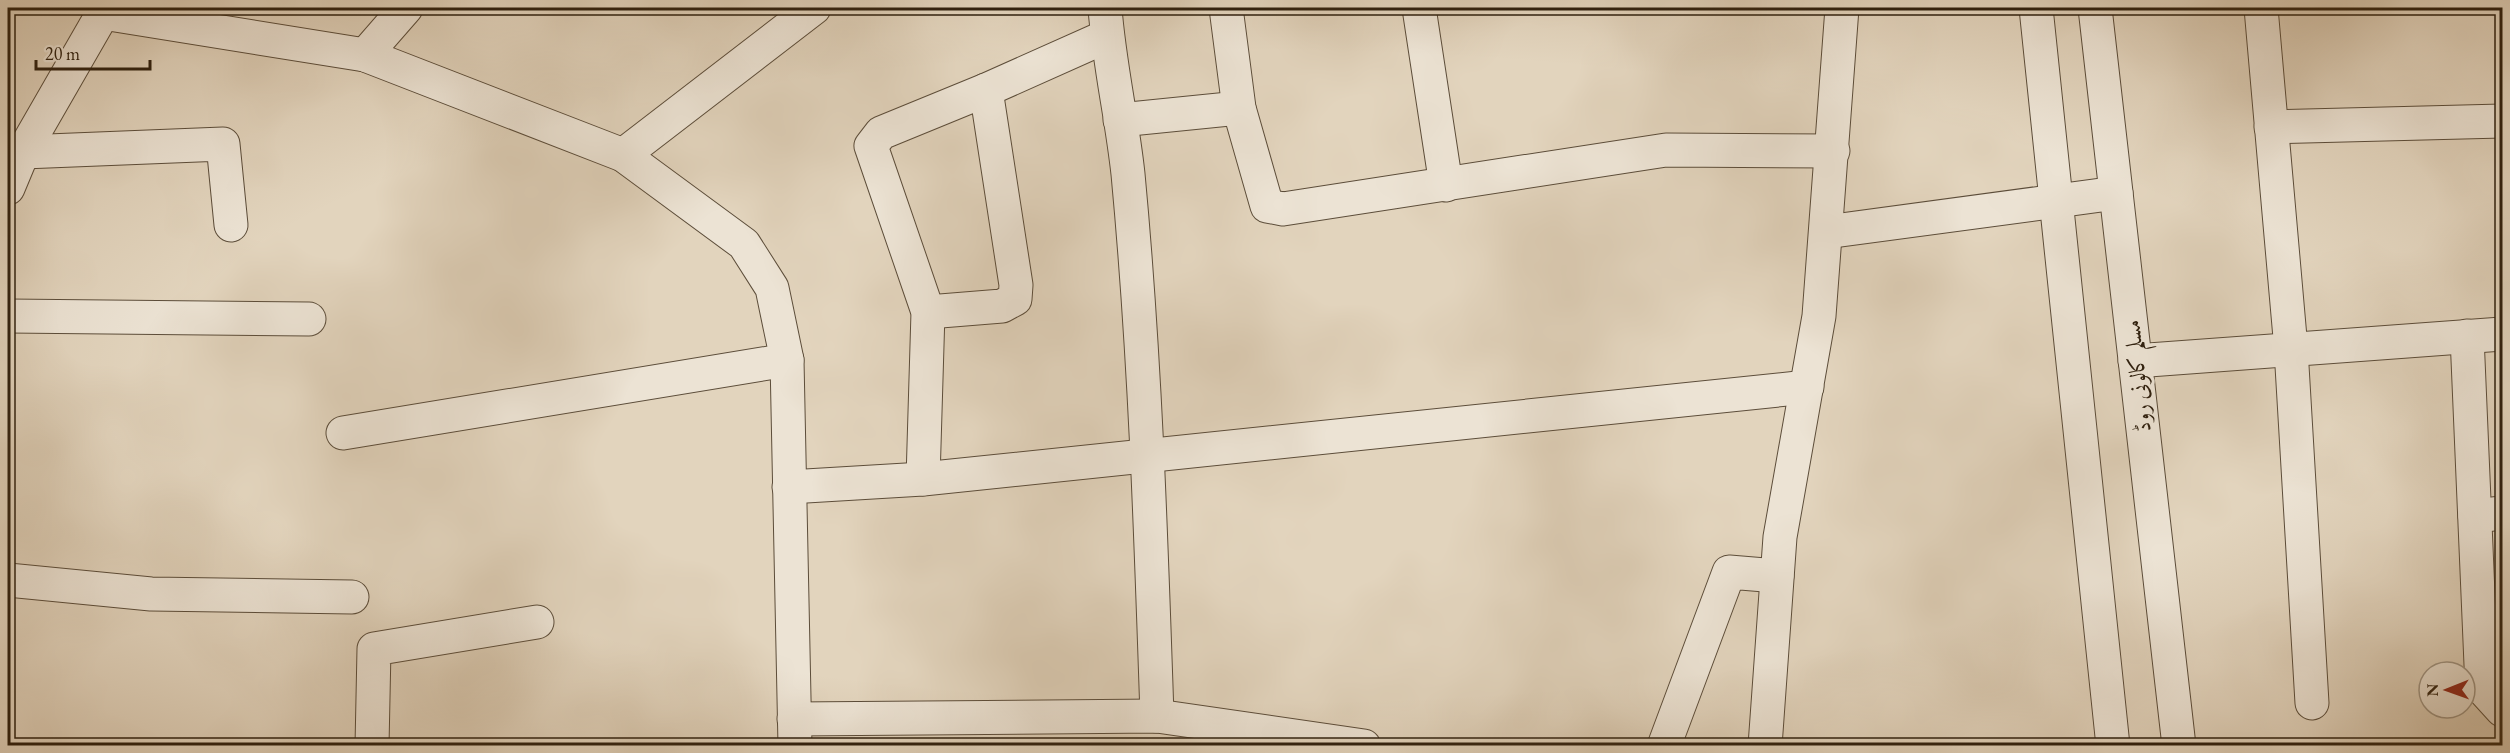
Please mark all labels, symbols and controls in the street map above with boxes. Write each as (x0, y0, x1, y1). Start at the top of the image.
scale bar (36, 33, 150, 71)
text: 20 m (45, 42, 80, 65)
street label: مسلم کالونی روڈ (2117, 318, 2166, 433)
north arrow (2417, 660, 2477, 720)
text: N (2422, 684, 2443, 697)

